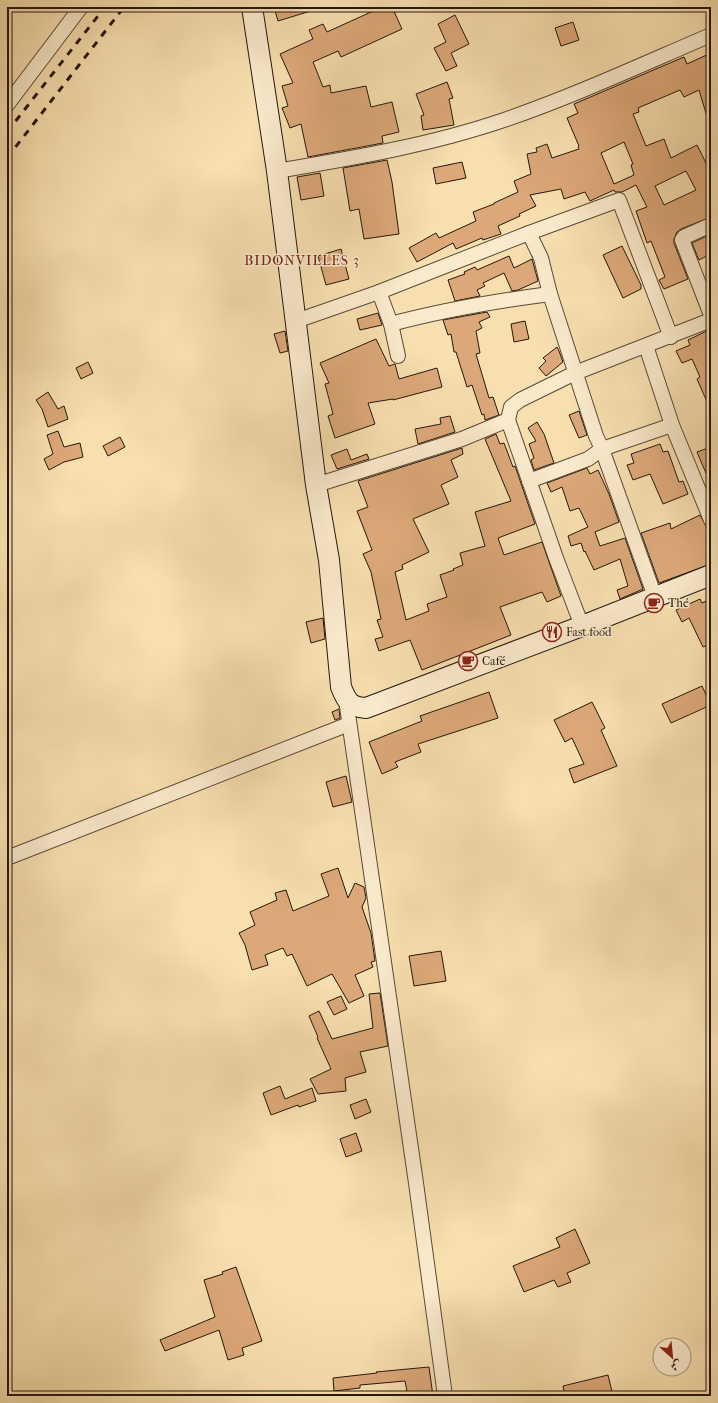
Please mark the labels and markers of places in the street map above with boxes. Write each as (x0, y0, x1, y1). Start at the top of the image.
cafe icon: Thé (643, 592, 665, 614)
place label: Thé (668, 596, 689, 610)
restaurant icon: Fast food (541, 621, 563, 643)
place label: Fast food (566, 625, 612, 639)
cafe icon: Café (457, 650, 479, 672)
place label: Café (482, 654, 505, 668)

